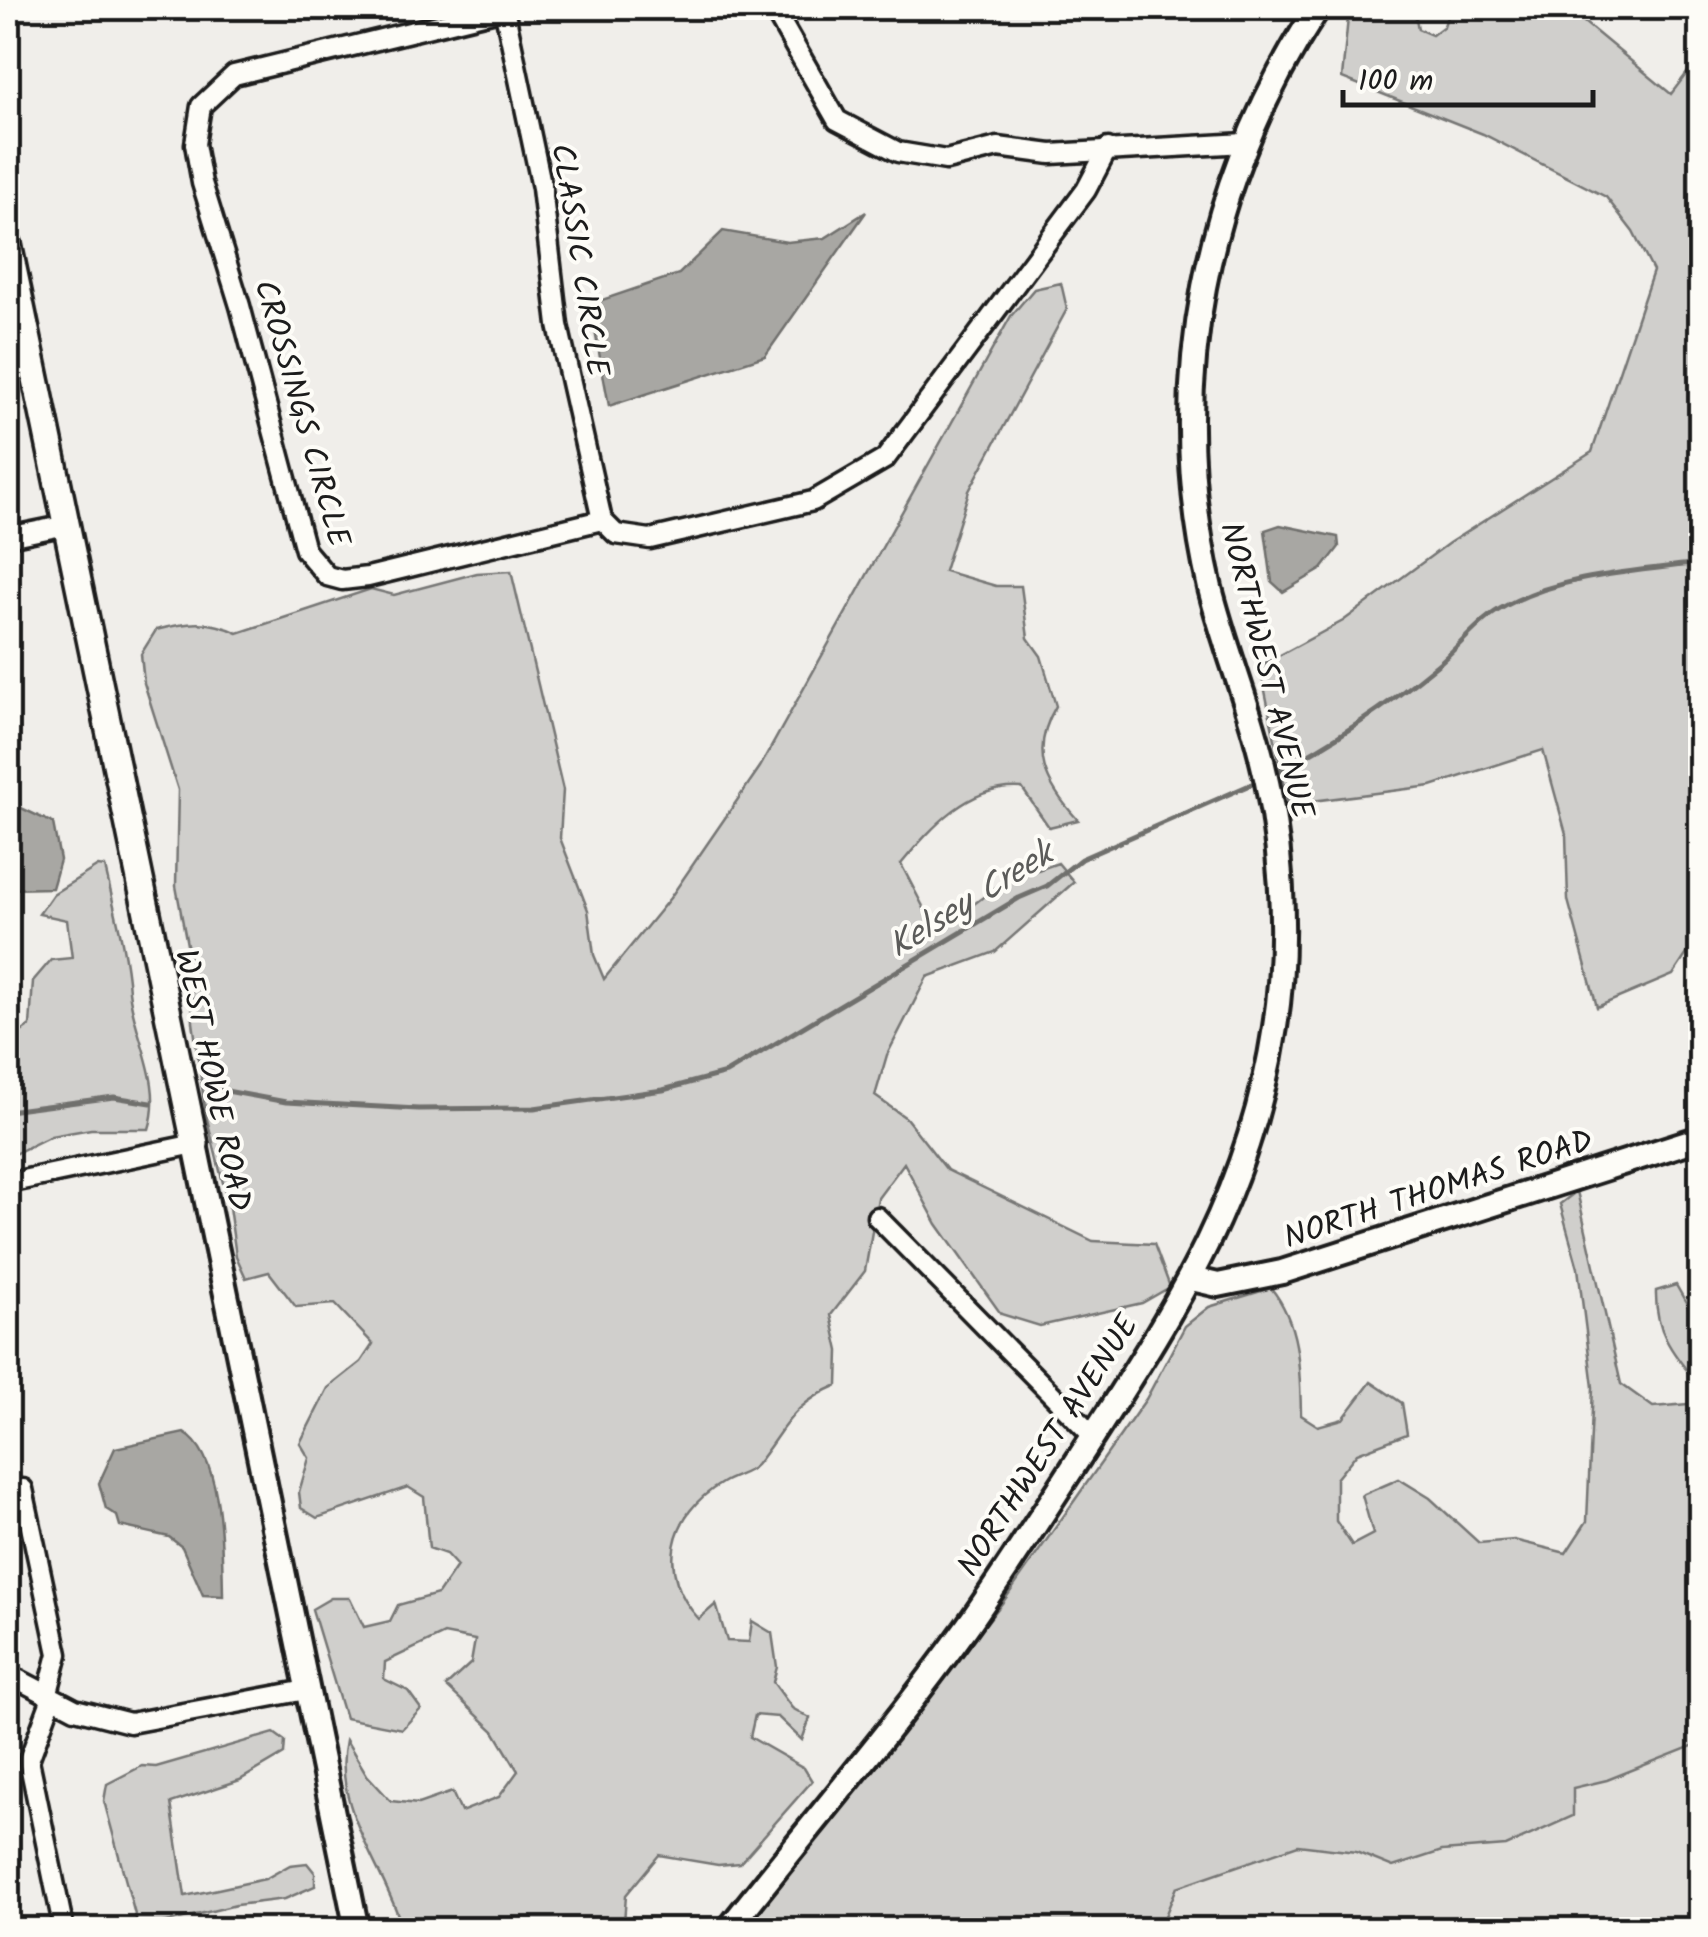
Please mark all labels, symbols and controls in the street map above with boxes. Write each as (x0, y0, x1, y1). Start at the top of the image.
scale bar (1343, 45, 1593, 107)
text: 100 m (1358, 58, 1433, 106)
street label: CLASSIC CIRCLE (535, 140, 622, 382)
street label: CROSSINGS CIRCLE (238, 274, 363, 554)
street label: NORTHWEST AVENUE (1204, 517, 1327, 825)
water label: Kelsey Creek (878, 826, 1069, 975)
street label: WEST HOWE ROAD (159, 945, 264, 1216)
street label: NORTH THOMAS ROAD (1278, 1116, 1600, 1264)
street label: NORTHWEST AVENUE (945, 1304, 1154, 1588)

